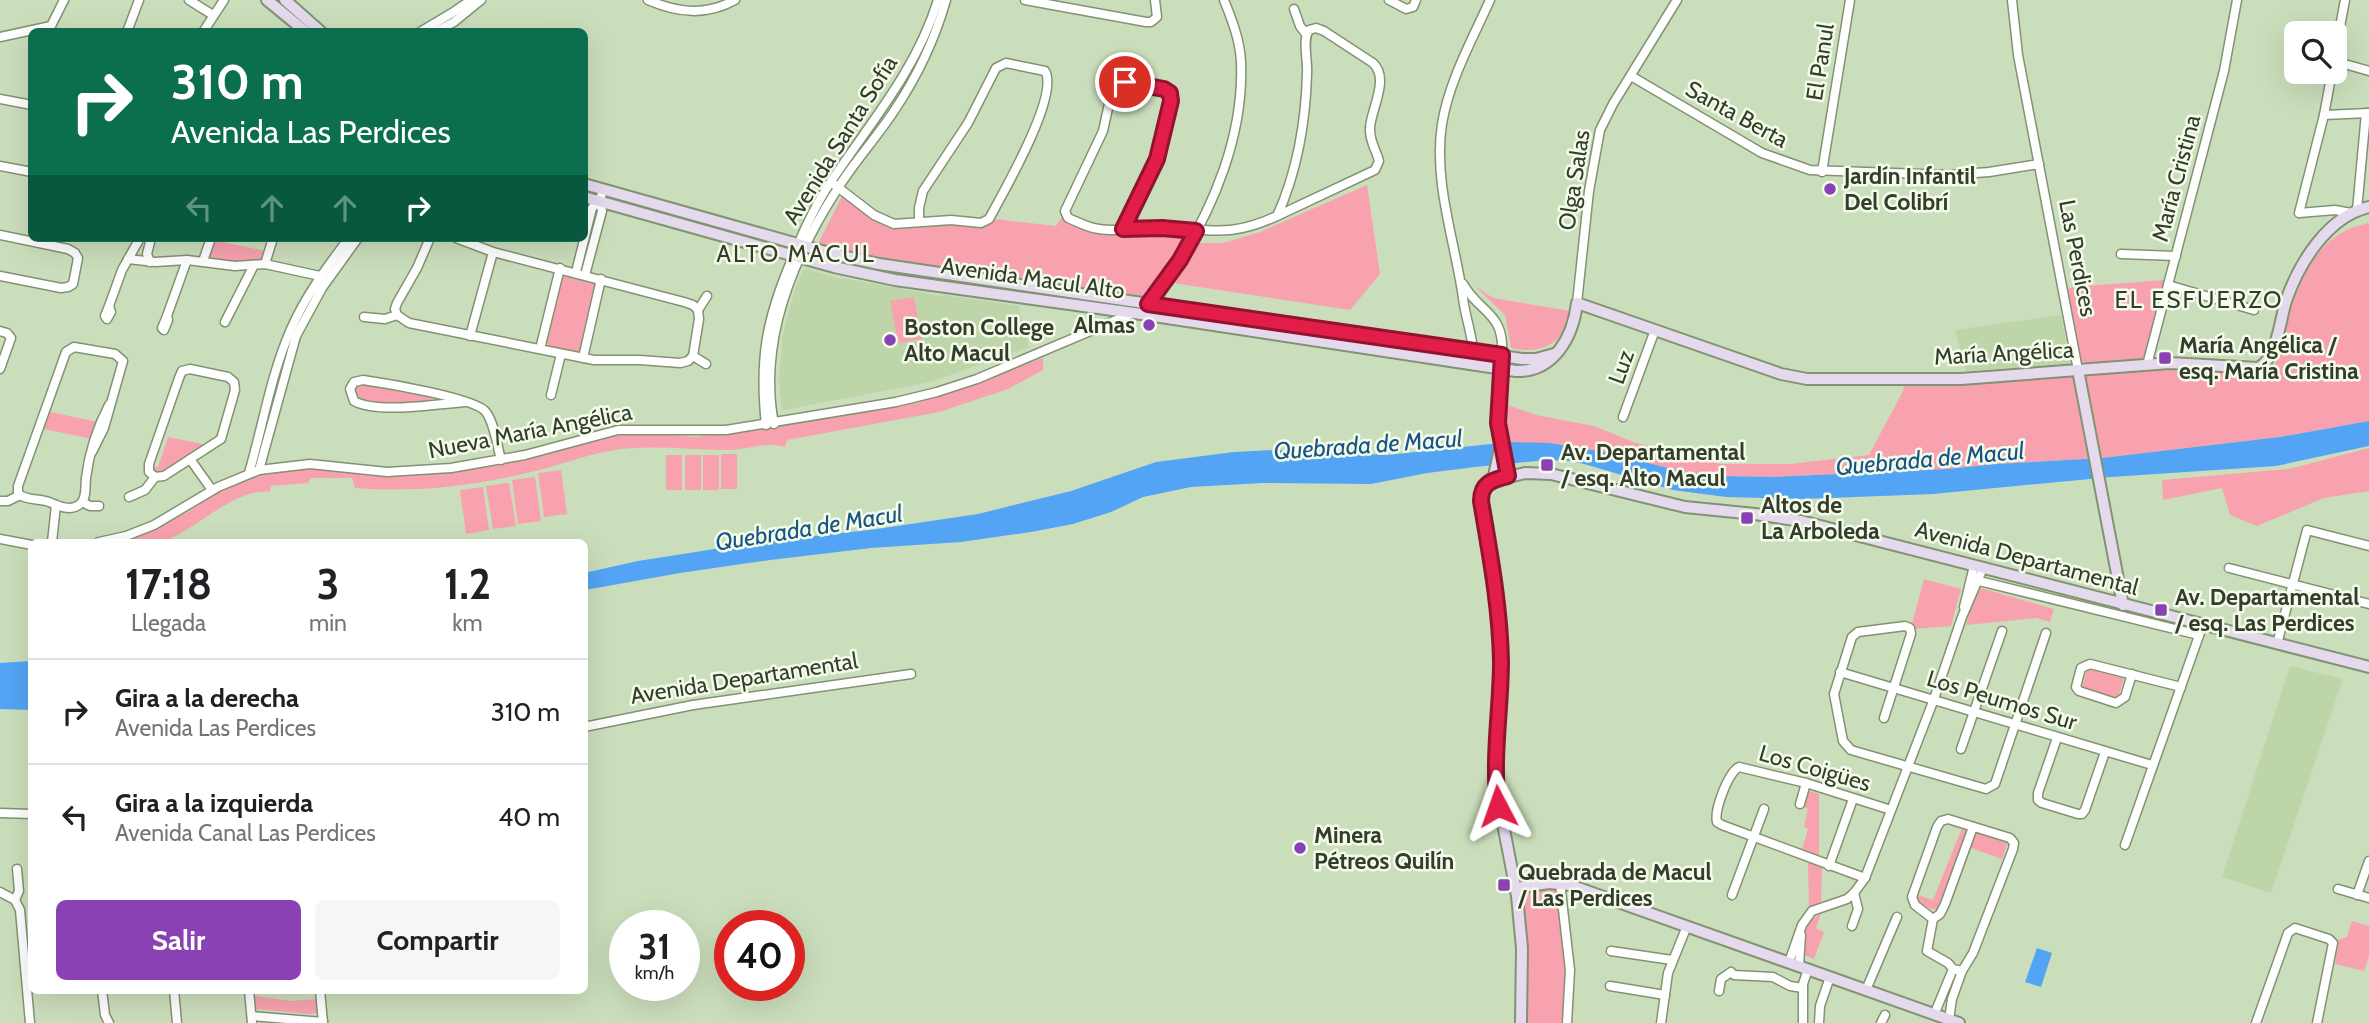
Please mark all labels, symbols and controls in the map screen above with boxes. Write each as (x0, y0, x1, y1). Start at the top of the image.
street label: El Panul (1800, 21, 1840, 102)
map controls (2284, 21, 2347, 84)
button: search (2284, 21, 2347, 84)
street label: Avenida Santa Sofía (777, 50, 903, 230)
text: 310 m (171, 52, 304, 111)
pin (1095, 52, 1155, 112)
icon: right (56, 56, 147, 147)
icon: arrive (1106, 63, 1144, 101)
street label: Santa Berta (1681, 74, 1793, 154)
text: Avenida Las Perdices (171, 112, 451, 151)
street label: María Cristina (2146, 112, 2206, 244)
street label: Olga Salas (1552, 128, 1596, 232)
place label: Jardín Infantil Del Colibrí (1843, 162, 1976, 216)
marker: Jardín Infantil Del Colibrí (1822, 181, 1838, 197)
icon: left (180, 189, 218, 227)
icon: ahead (253, 189, 291, 227)
icon: ahead (326, 189, 364, 227)
icon: right (399, 189, 437, 227)
street label: Las Perdices (2053, 197, 2103, 319)
district label: ALTO MACUL (716, 239, 876, 268)
street label: Avenida Macul Alto (939, 251, 1127, 305)
district label: EL ESFUERZO (2115, 285, 2283, 314)
place label: Almas (1074, 311, 1135, 339)
place label: Boston College Alto Macul (904, 313, 1054, 367)
marker: Almas (1141, 317, 1157, 333)
place label: María Angélica / esq. María Cristina (2179, 331, 2359, 385)
marker: Boston College Alto Macul (882, 332, 898, 348)
street label: María Angélica (1933, 335, 2075, 371)
street label: Luz (1602, 346, 1640, 388)
marker: María Angélica / esq. María Cristina (2157, 350, 2173, 366)
street label: Nueva María Angélica (426, 398, 634, 464)
water label: Quebrada de Macul (1273, 423, 1464, 466)
water label: Quebrada de Macul (1834, 436, 2026, 481)
place label: Av. Departamental / esq. Alto Macul (1560, 438, 1745, 492)
marker: Av. Departamental / esq. Alto Macul (1539, 457, 1555, 473)
place label: Altos de La Arboleda (1761, 491, 1880, 545)
water label: Quebrada de Macul (713, 498, 905, 557)
marker: Altos de La Arboleda (1739, 510, 1755, 526)
street label: Avenida Departamental (1912, 515, 2142, 601)
text: 17:18 (125, 558, 212, 610)
text: 3 (317, 558, 339, 610)
text: 1.2 (444, 558, 491, 610)
place label: Av. Departamental / esq. Las Perdices (2174, 583, 2359, 637)
marker: Av. Departamental / esq. Las Perdices (2153, 602, 2169, 618)
text: Llegada (131, 609, 206, 637)
text: min (309, 609, 347, 637)
text: km (452, 609, 483, 637)
street label: Avenida Departamental (628, 646, 860, 710)
street label: Los Peumos Sur (1924, 664, 2081, 736)
text: Gira a la derecha (115, 682, 299, 714)
icon: right (56, 693, 94, 731)
text: 310 m (491, 696, 560, 728)
text: Avenida Las Perdices (115, 714, 316, 742)
street label: Los Coigües (1756, 739, 1874, 797)
position arrow (1461, 769, 1535, 843)
text: Gira a la izquierda (115, 787, 313, 819)
icon: left (56, 798, 94, 836)
text: 40 m (498, 801, 560, 833)
text: Avenida Canal Las Perdices (115, 819, 376, 847)
place label: Minera Pétreos Quilín (1314, 821, 1454, 875)
marker: Minera Pétreos Quilín (1292, 840, 1308, 856)
place label: Quebrada de Macul / Las Perdices (1517, 858, 1712, 912)
marker: Quebrada de Macul / Las Perdices (1496, 877, 1512, 893)
button: Salir (56, 900, 301, 980)
button: Compartir (315, 900, 560, 980)
speed limit sign: 40 (714, 910, 805, 1001)
text: 31 (639, 925, 670, 968)
text: km/h (635, 962, 674, 984)

